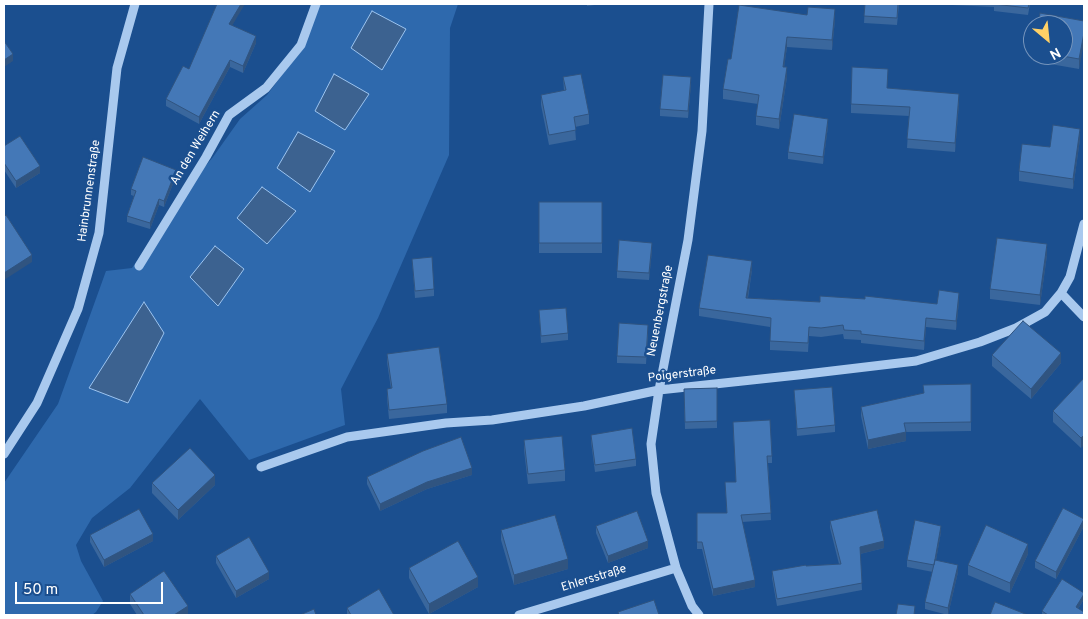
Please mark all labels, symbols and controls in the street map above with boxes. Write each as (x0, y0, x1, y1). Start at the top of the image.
north arrow (1023, 15, 1073, 65)
text: N (1046, 43, 1063, 63)
street label: An den Weihern (168, 108, 224, 188)
street label: Hainbrunnenstraße (76, 139, 104, 243)
street label: Neuenbergstraße (645, 264, 677, 358)
street label: Poigerstraße (647, 364, 717, 386)
street label: Ehlersstraße (560, 562, 628, 596)
scale bar (18, 572, 165, 604)
text: 50 m (23, 581, 58, 600)

